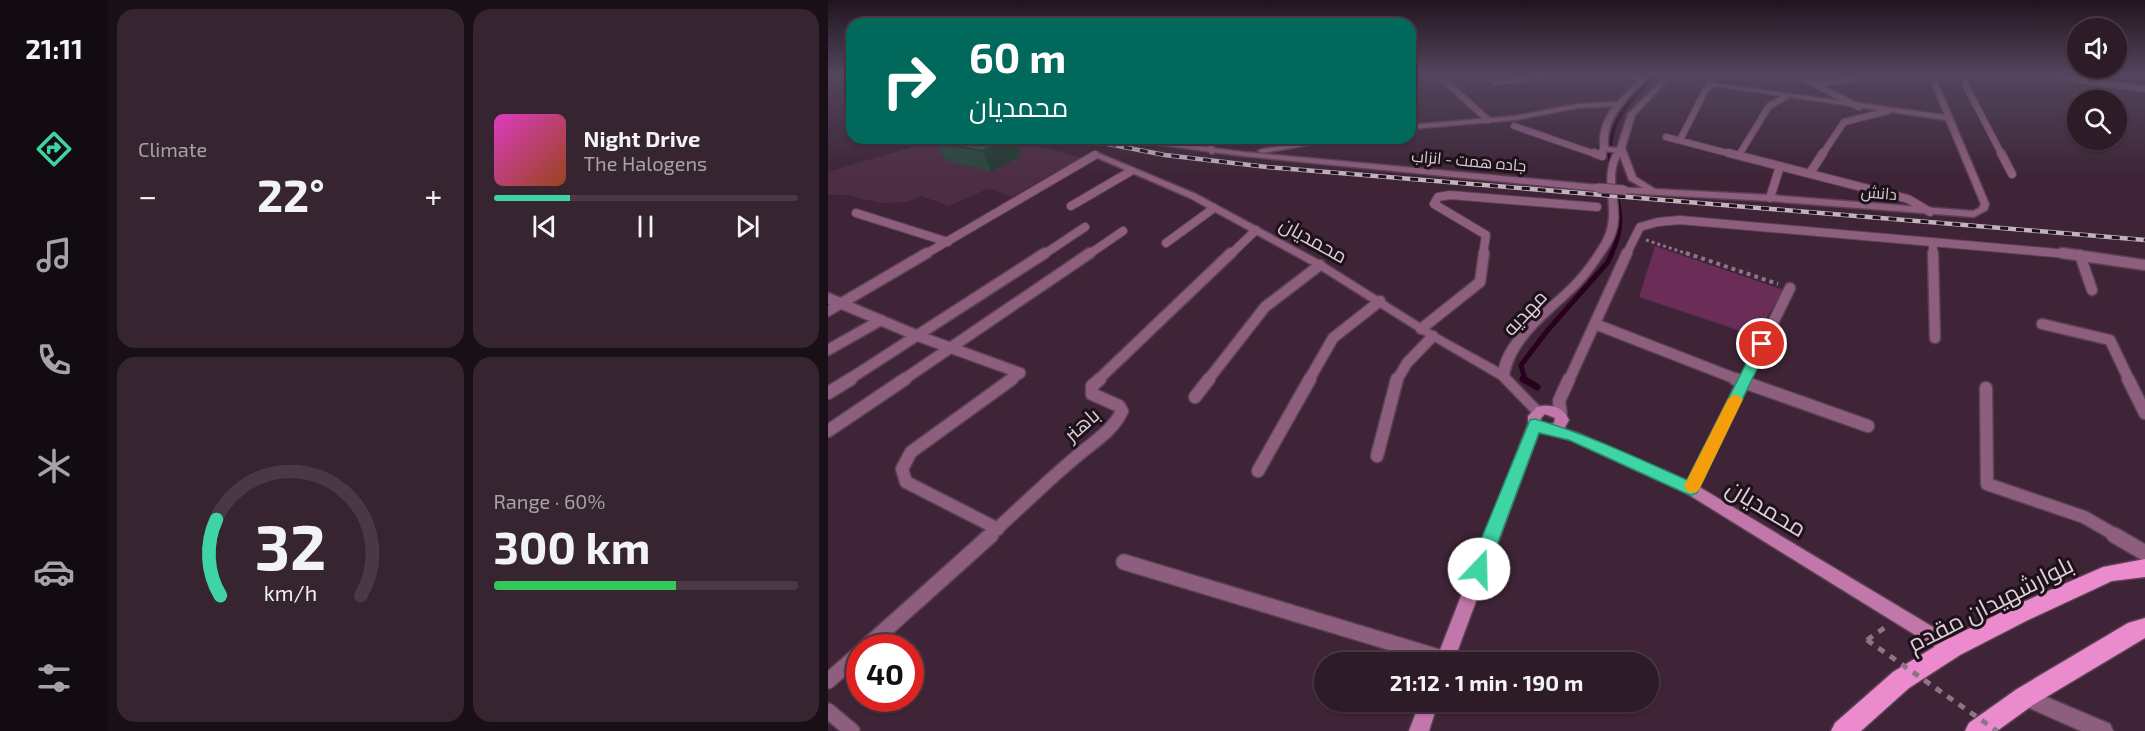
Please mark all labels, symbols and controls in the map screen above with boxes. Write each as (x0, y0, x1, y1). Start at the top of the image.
map controls (2067, 18, 2127, 150)
button: sound (2067, 18, 2127, 78)
text: 60 m (969, 31, 1066, 81)
text: 21:11 (25, 32, 83, 64)
icon: right (870, 42, 948, 120)
text: محمدیان (969, 90, 1068, 122)
button: search (2067, 90, 2127, 150)
text: Night Drive (584, 125, 700, 151)
icon: directions (33, 128, 75, 170)
text: Climate (138, 137, 207, 161)
street label: جاده همت - انزاب (1411, 146, 1527, 175)
text: The Halogens (584, 151, 707, 175)
text: 22° (257, 167, 325, 221)
text: − (138, 175, 157, 215)
text: + (424, 175, 443, 215)
street label: دانش (1860, 181, 1898, 205)
icon: previous (528, 210, 561, 243)
icon: pause (629, 210, 662, 243)
icon: next (731, 210, 764, 243)
street label: محمدیان (1275, 211, 1352, 269)
icon: music (33, 234, 75, 276)
street label: مهدیه (1497, 284, 1553, 341)
pin (1736, 318, 1787, 369)
icon: arrive (1745, 327, 1778, 360)
icon: phone (33, 339, 75, 381)
street label: باهنر (1058, 402, 1104, 447)
icon: climate (33, 445, 75, 487)
street label: محمدیان (1721, 472, 1812, 543)
text: Range · 60% (494, 489, 605, 513)
text: 32 (254, 508, 326, 583)
text: 300 km (494, 519, 650, 573)
position arrow (1447, 537, 1511, 601)
street label: بلوارشهیدان مقدم (1902, 549, 2079, 660)
icon: car (33, 551, 75, 593)
text: km/h (264, 581, 317, 606)
speed limit sign: 40 (846, 634, 924, 712)
icon: filters (33, 657, 75, 699)
text: 21:12 · 1 min · 190 m (1390, 669, 1583, 695)

